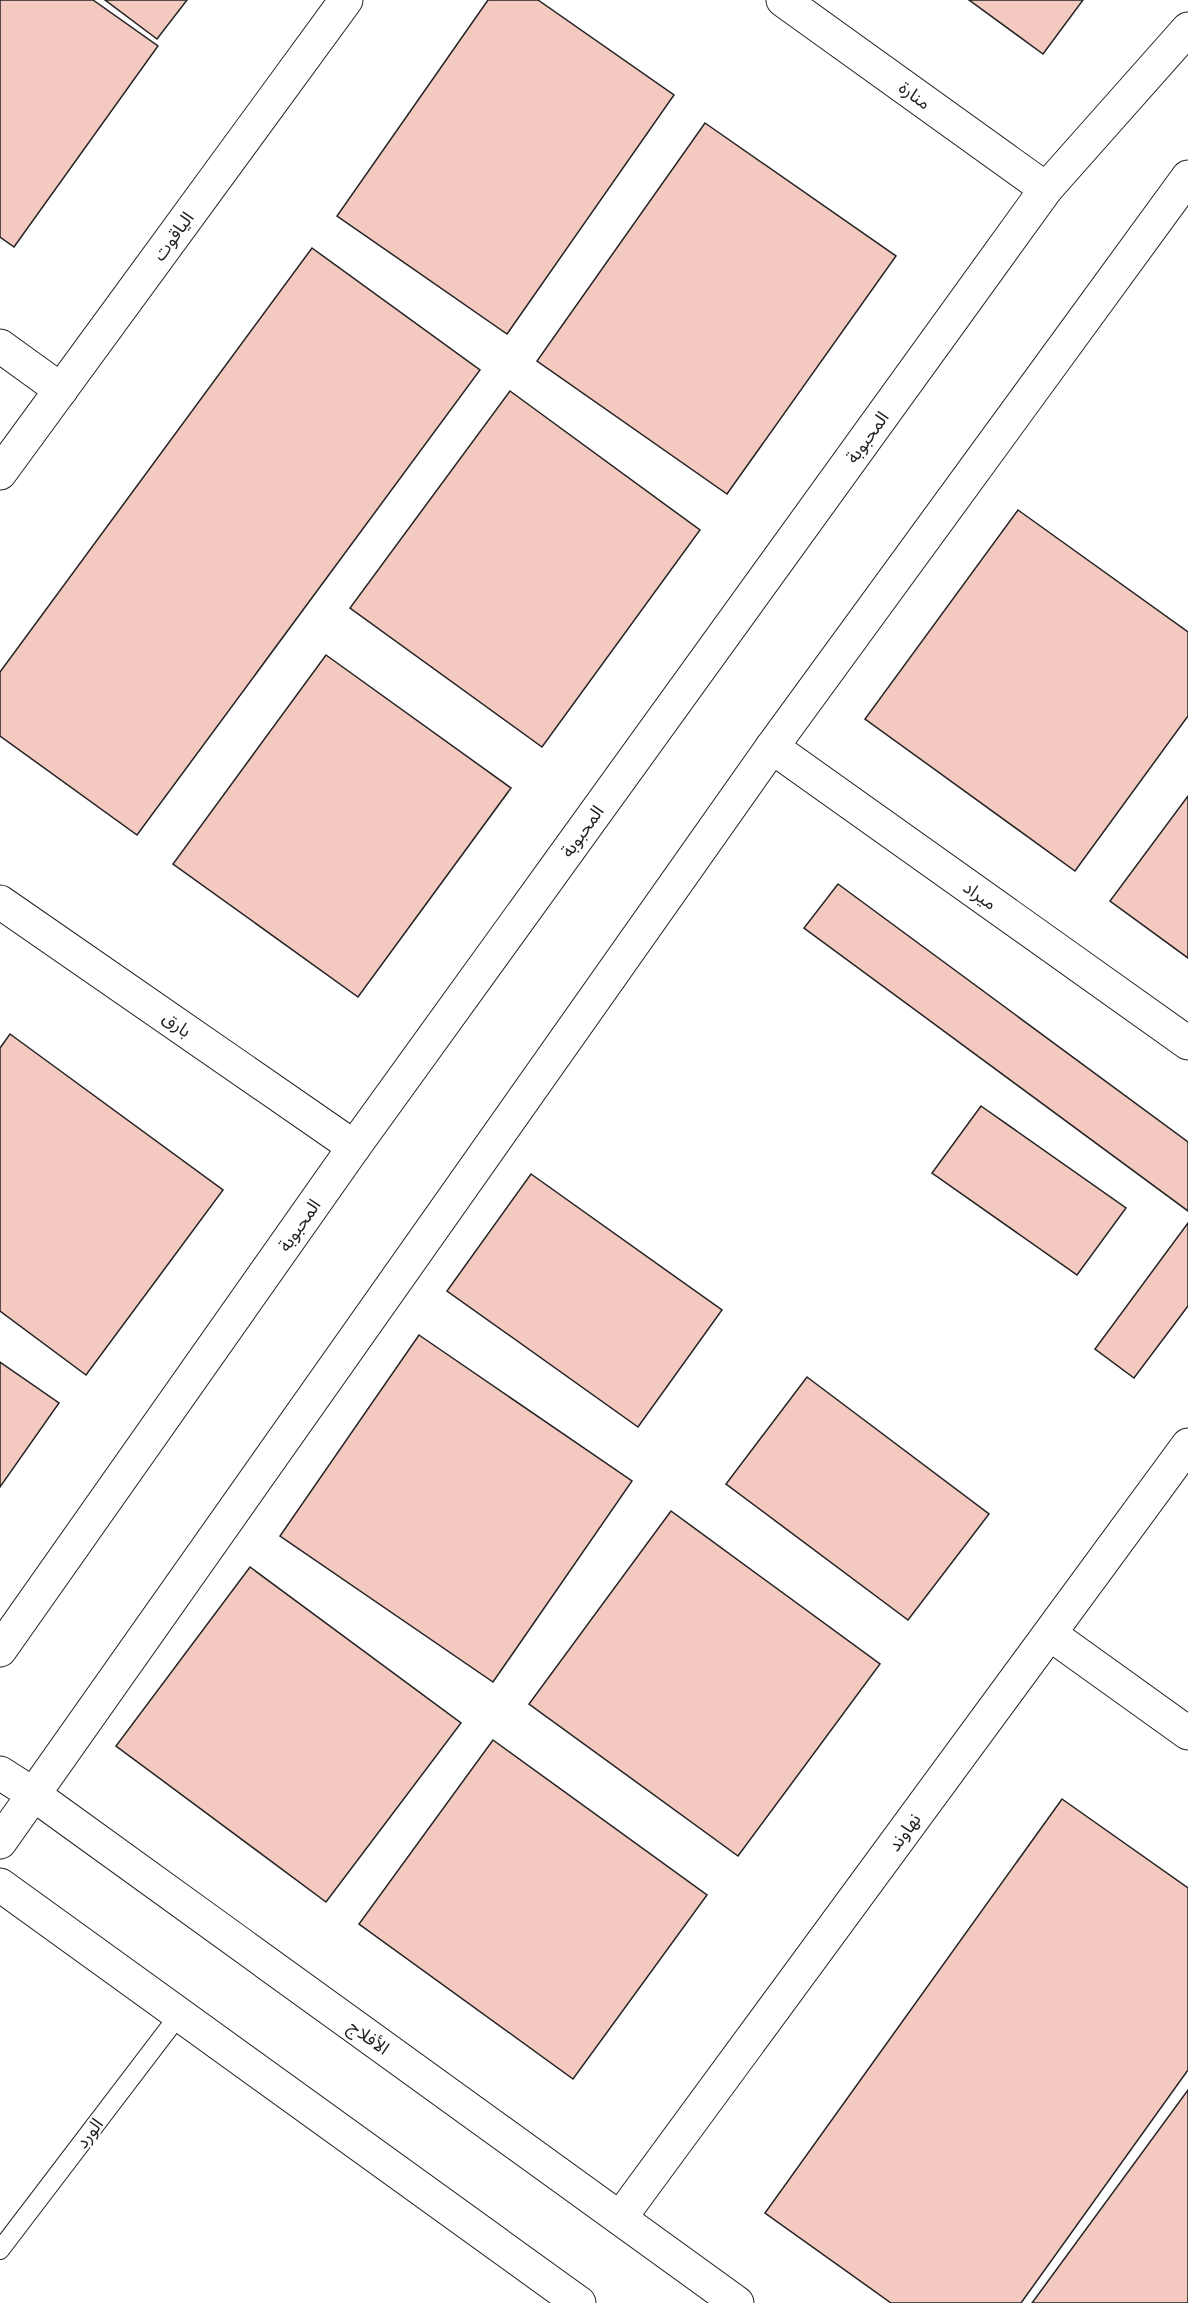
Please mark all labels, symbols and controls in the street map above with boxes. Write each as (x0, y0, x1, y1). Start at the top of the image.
street label: منارة (894, 75, 936, 115)
street label: الياقوت (147, 206, 199, 266)
street label: المحبوبة (840, 406, 894, 468)
street label: المحبوبة (555, 800, 609, 862)
street label: ميراد (958, 875, 1002, 915)
street label: بارق (158, 1005, 196, 1043)
street label: المحبوبة (272, 1194, 326, 1256)
street label: نهاوند (882, 1808, 926, 1856)
street label: الأفلاج (343, 2014, 395, 2061)
street label: الورد (69, 2113, 109, 2153)

